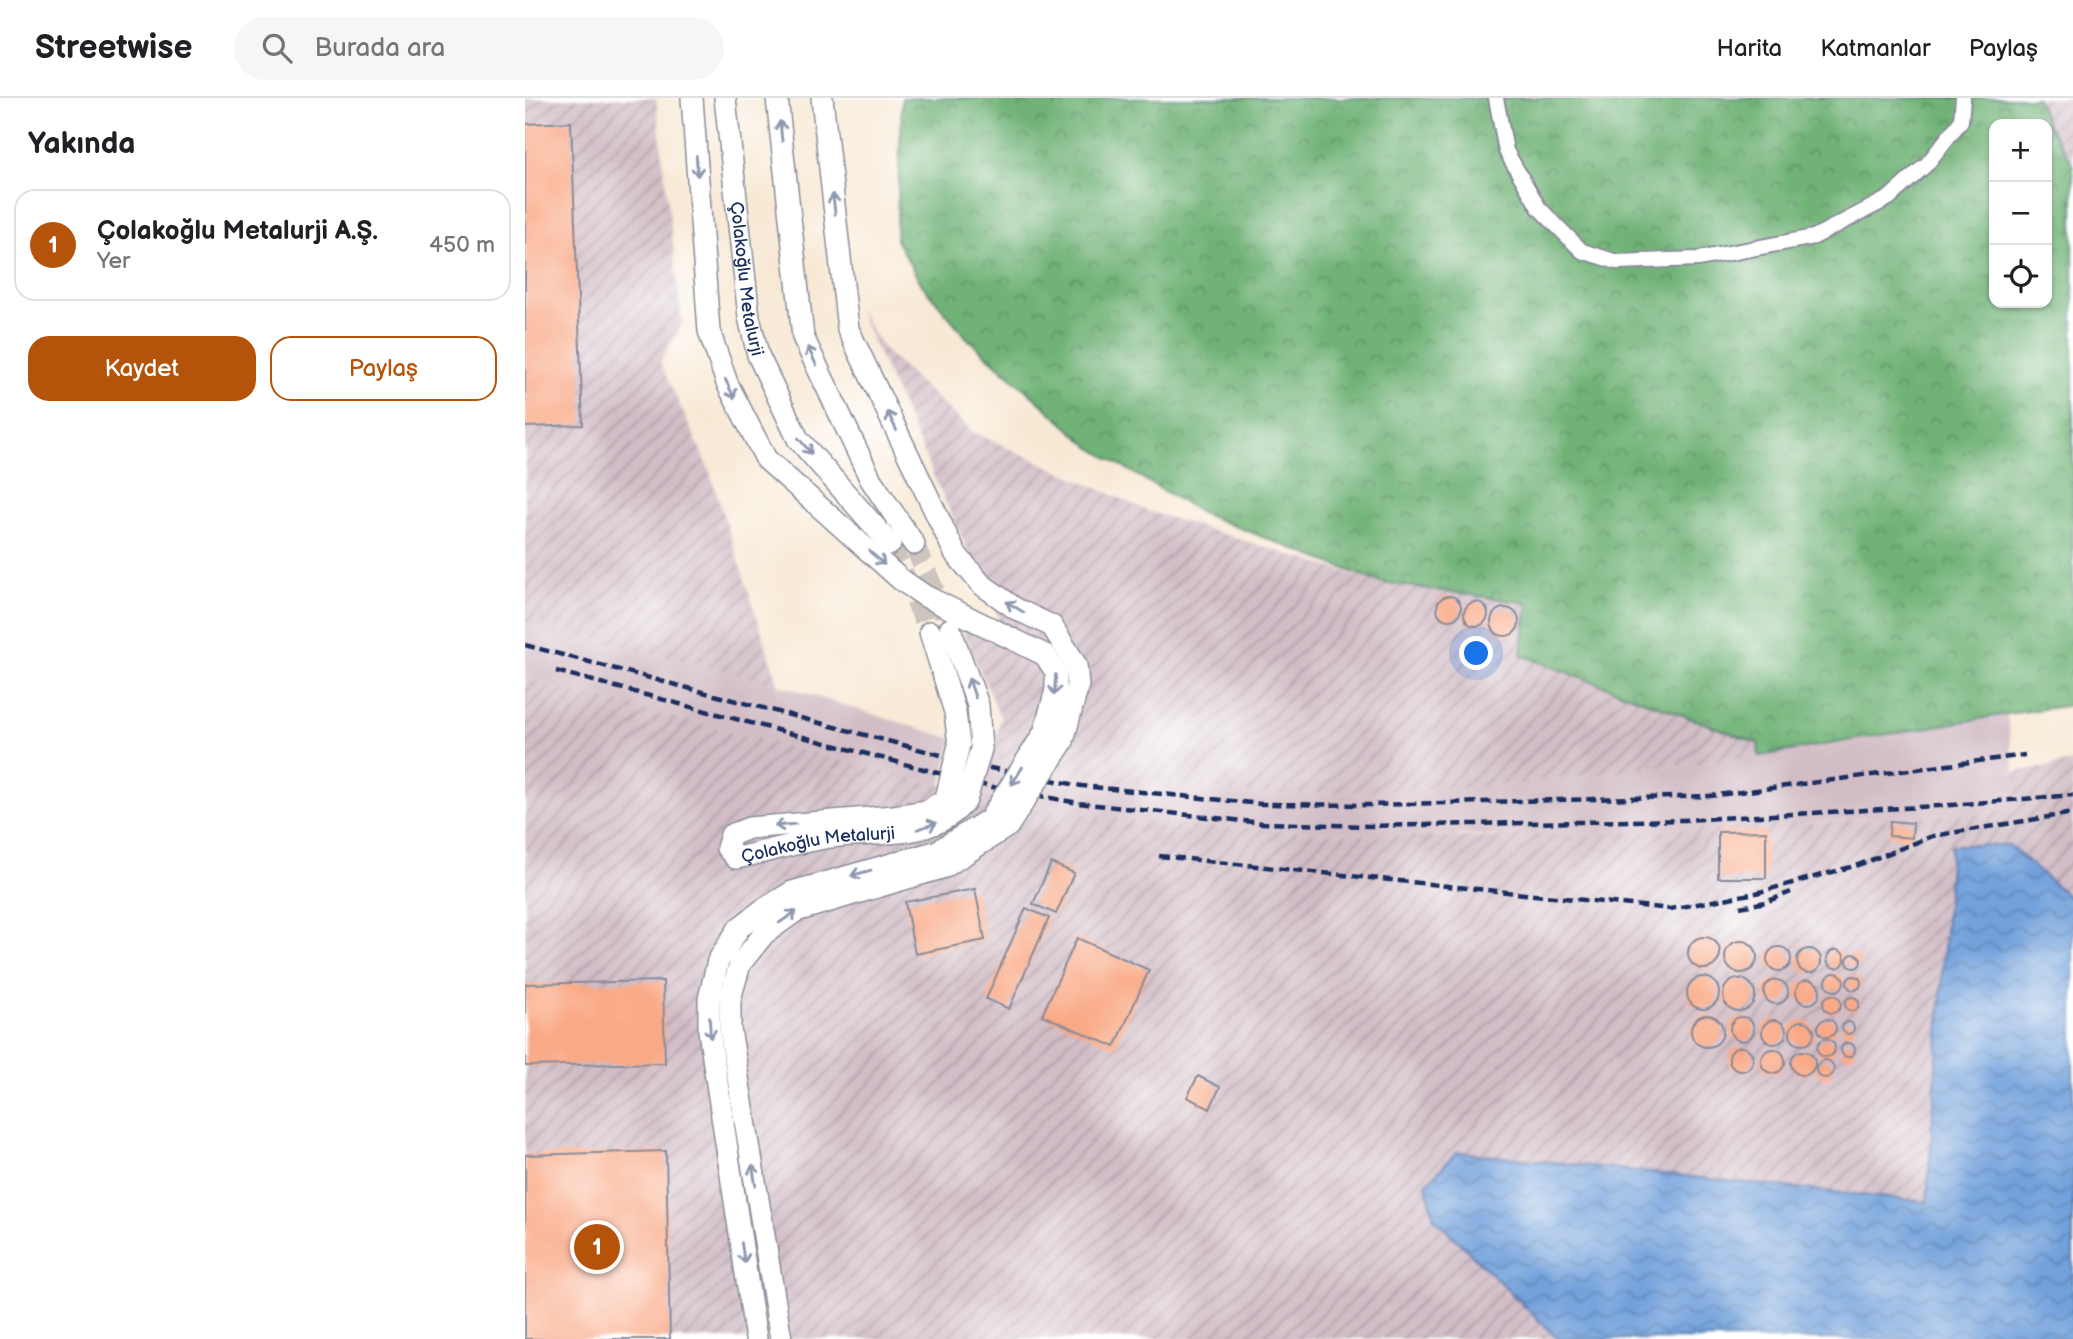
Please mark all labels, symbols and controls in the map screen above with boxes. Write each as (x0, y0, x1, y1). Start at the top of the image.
search box (234, 17, 724, 80)
text: Streetwise (35, 28, 192, 68)
icon: search (258, 29, 296, 67)
text: Burada ara (314, 33, 445, 64)
text: Harita (1716, 34, 1782, 63)
text: Katmanlar (1820, 34, 1931, 63)
text: Paylaş (1969, 34, 2038, 63)
map controls (1989, 119, 2052, 308)
button: + (1989, 119, 2052, 182)
one-way arrow (774, 121, 787, 143)
text: Yakında (28, 126, 135, 162)
one-way arrow (691, 154, 704, 177)
button: − (1989, 182, 2052, 245)
one-way arrow (827, 193, 840, 216)
street label: Çolakoğlu Metalurji (726, 200, 768, 358)
text: Çolakoğlu Metalurji A.Ş. (97, 216, 378, 247)
text: 1 (48, 231, 58, 259)
text: 450 m (429, 231, 495, 259)
button: locate (1989, 245, 2052, 308)
text: Yer (97, 247, 130, 275)
button: Kaydet (28, 336, 256, 401)
button: Paylaş (270, 336, 497, 401)
one-way arrow (805, 346, 818, 367)
one-way arrow (724, 378, 738, 399)
one-way arrow (885, 411, 898, 432)
one-way arrow (797, 437, 813, 455)
one-way arrow (868, 550, 885, 567)
one-way arrow (1005, 599, 1025, 613)
your location (1459, 636, 1493, 670)
one-way arrow (1048, 673, 1061, 696)
one-way arrow (965, 677, 977, 699)
one-way arrow (1010, 766, 1024, 786)
one-way arrow (915, 818, 937, 831)
one-way arrow (774, 819, 797, 832)
street label: Çolakoğlu Metalurji (739, 822, 896, 867)
one-way arrow (850, 867, 872, 880)
one-way arrow (778, 910, 797, 924)
one-way arrow (704, 1016, 717, 1039)
one-way arrow (747, 1164, 760, 1187)
pin: 1 (574, 1221, 620, 1273)
one-way arrow (737, 1241, 750, 1264)

